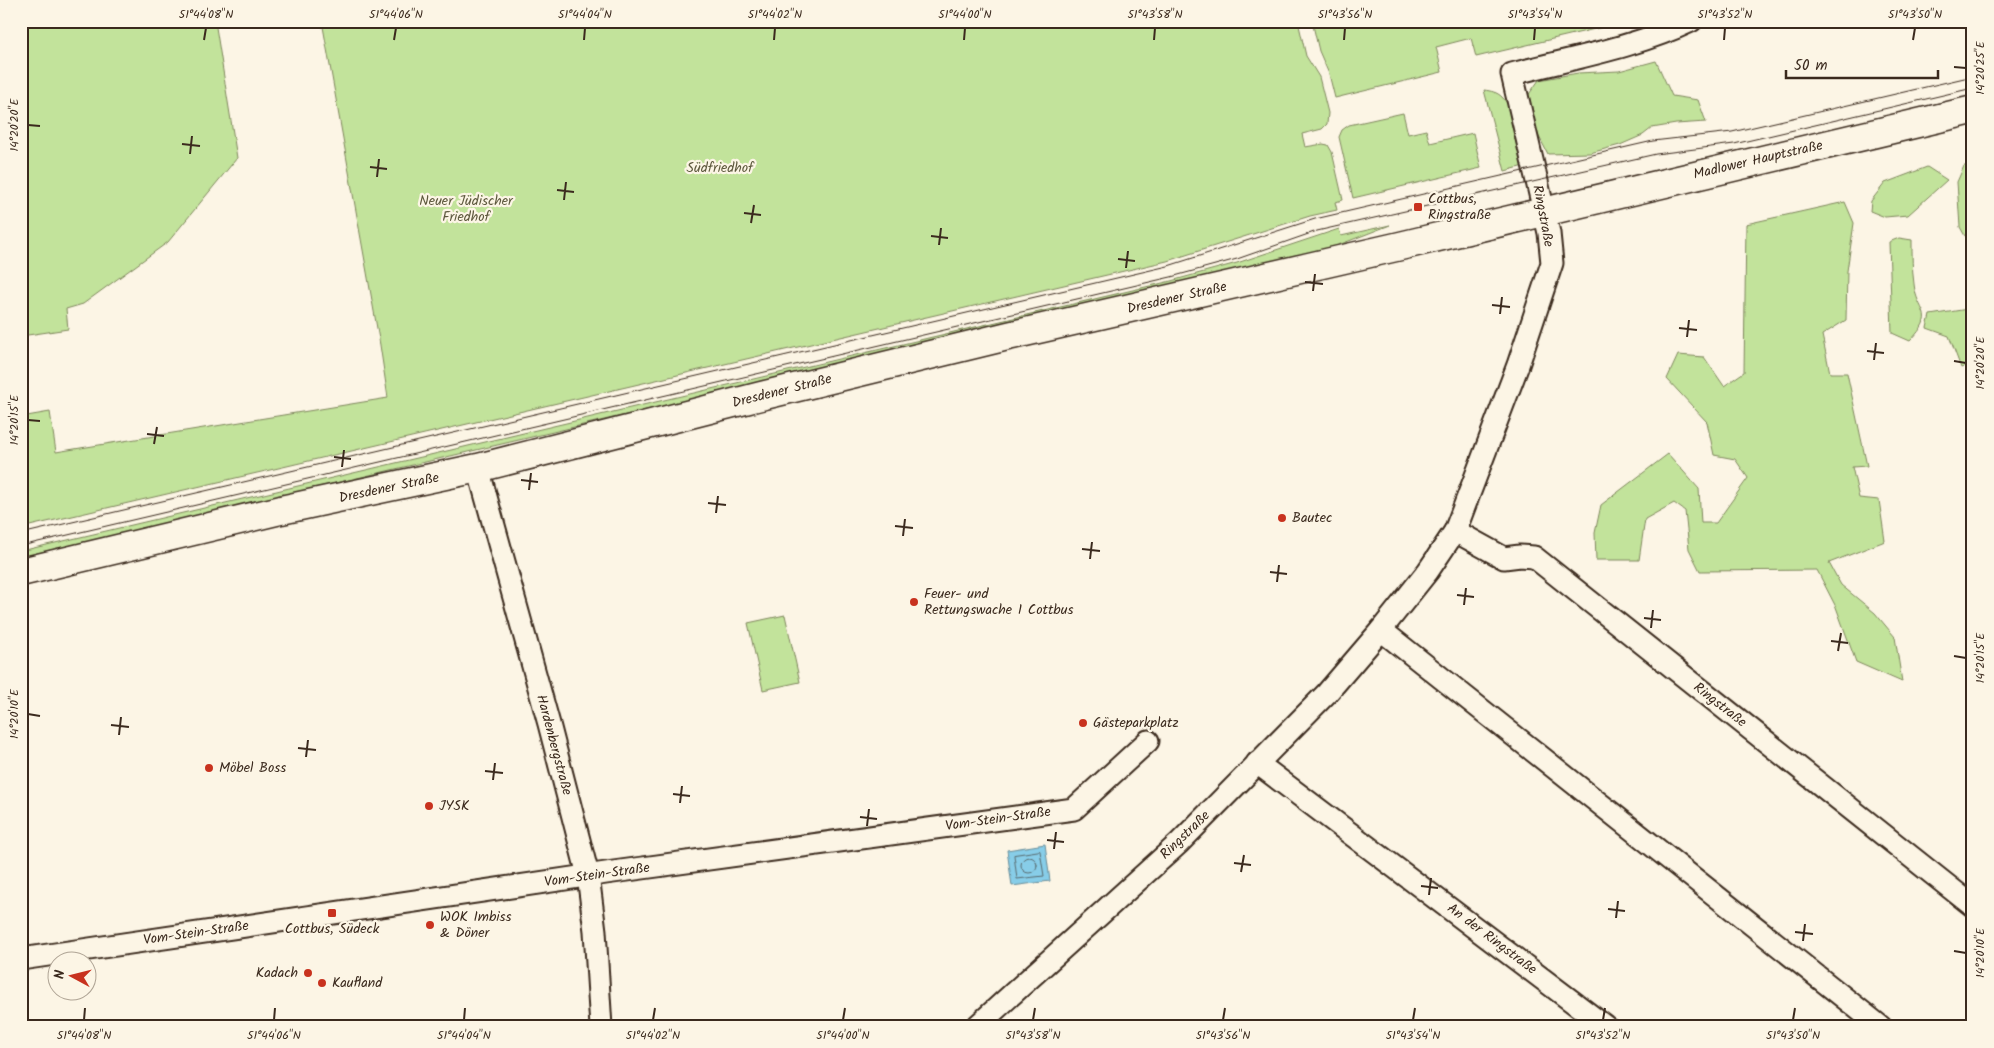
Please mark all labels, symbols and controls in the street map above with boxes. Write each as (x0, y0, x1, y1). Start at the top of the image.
text: 51°44'08"N (179, 5, 233, 24)
text: 51°44'06"N (369, 5, 423, 24)
text: 51°44'04"N (558, 5, 612, 24)
text: 51°44'02"N (748, 5, 802, 24)
text: 51°44'00"N (938, 5, 992, 24)
text: 51°43'58"N (1127, 5, 1183, 24)
text: 51°43'56"N (1318, 5, 1372, 24)
text: 51°43'54"N (1508, 5, 1562, 24)
text: 51°43'52"N (1698, 5, 1753, 24)
text: 51°43'50"N (1888, 5, 1942, 24)
text: 14°20'25"E (1971, 40, 1990, 95)
scale bar (1786, 48, 1939, 80)
text: 50 m (1794, 54, 1828, 78)
text: 14°20'20"E (5, 97, 24, 152)
street label: Madlower Hauptstraße (1691, 134, 1826, 186)
park label: Südfriedhof (687, 157, 755, 179)
street label: Ringstraße (1526, 183, 1560, 250)
place label: Cottbus, Ringstraße (1428, 188, 1491, 226)
park label: Neuer Jüdischer Friedhof (419, 190, 514, 228)
marker: Cottbus, Ringstraße (1412, 201, 1424, 213)
street label: Dresdener Straße (1125, 276, 1230, 320)
text: 14°20'20"E (1971, 335, 1990, 390)
street label: Dresdener Straße (730, 368, 835, 414)
text: 14°20'15"E (5, 394, 24, 445)
street label: Dresdener Straße (337, 467, 442, 509)
place label: Bautec (1292, 507, 1332, 529)
marker: Bautec (1276, 512, 1288, 524)
place label: Feuer- und Rettungswache 1 Cottbus (924, 583, 1073, 621)
marker: Feuer- und Rettungswache 1 Cottbus (908, 596, 920, 608)
text: 14°20'15"E (1971, 632, 1990, 683)
street label: Ringstraße (1689, 677, 1752, 733)
text: 14°20'10"E (5, 688, 24, 739)
street label: Hardenbergstraße (530, 692, 578, 798)
place label: Gästeparkplatz (1093, 712, 1179, 734)
marker: Gästeparkplatz (1077, 717, 1089, 729)
place label: Möbel Boss (219, 757, 286, 779)
marker: Möbel Boss (203, 762, 215, 774)
place label: JYSK (439, 795, 470, 817)
marker: JYSK (423, 800, 435, 812)
street label: Vom-Stein-Straße (944, 801, 1053, 837)
street label: Ringstraße (1155, 805, 1216, 865)
street label: Vom-Stein-Straße (543, 857, 652, 893)
street label: An der Ringstraße (1442, 898, 1542, 981)
place label: WOK Imbiss & Döner (440, 906, 512, 944)
marker: Cottbus, Südeck (326, 907, 338, 919)
street label: Vom-Stein-Straße (142, 915, 251, 951)
place label: Cottbus, Südeck (285, 918, 380, 940)
marker: WOK Imbiss & Döner (424, 919, 436, 931)
text: 14°20'10"E (1971, 927, 1990, 978)
north arrow (48, 950, 98, 1000)
place label: Kadach (256, 962, 298, 984)
marker: Kadach (302, 967, 314, 979)
text: N (49, 969, 72, 980)
place label: Kaufland (332, 972, 383, 994)
marker: Kaufland (316, 977, 328, 989)
text: 51°44'08"N (57, 1026, 111, 1045)
text: 51°44'06"N (247, 1026, 301, 1045)
text: 51°44'04"N (437, 1026, 491, 1045)
text: 51°44'02"N (626, 1026, 680, 1045)
text: 51°44'00"N (816, 1026, 870, 1045)
text: 51°43'58"N (1005, 1026, 1061, 1045)
text: 51°43'56"N (1196, 1026, 1250, 1045)
text: 51°43'54"N (1386, 1026, 1440, 1045)
text: 51°43'52"N (1576, 1026, 1631, 1045)
text: 51°43'50"N (1766, 1026, 1820, 1045)

